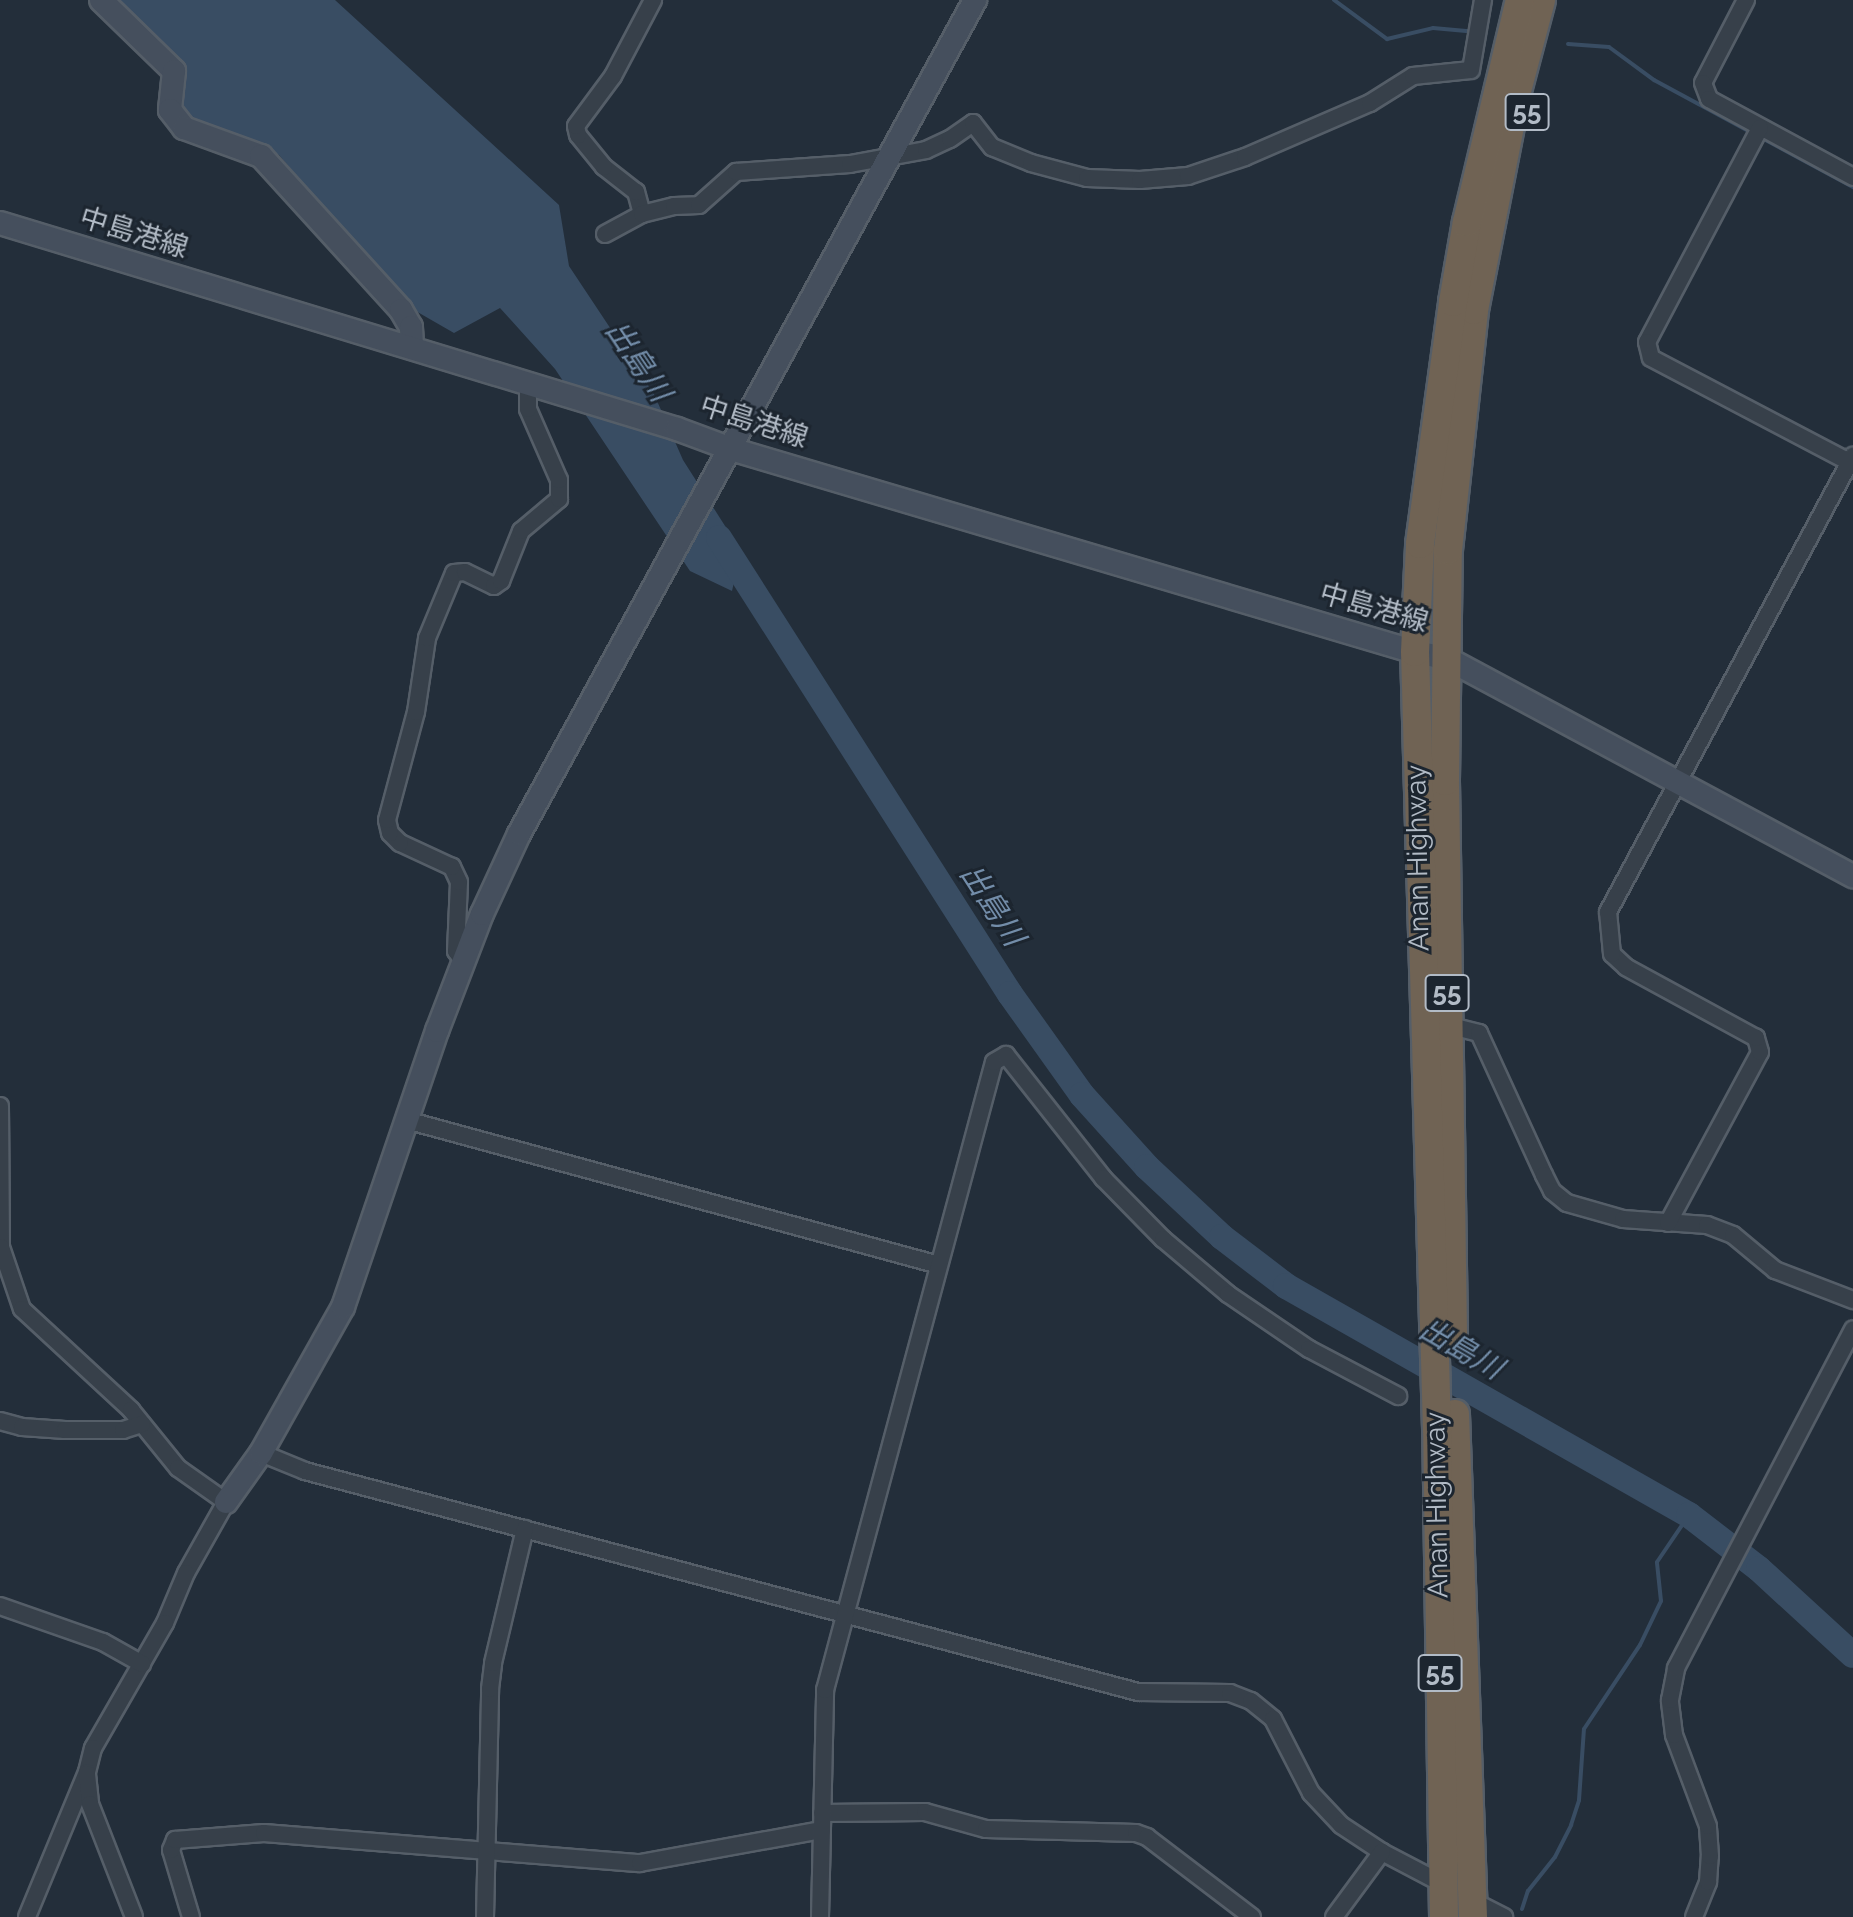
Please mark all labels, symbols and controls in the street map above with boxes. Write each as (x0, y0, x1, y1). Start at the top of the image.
road number: 55 (1503, 90, 1551, 134)
street label: 中島港線 (76, 201, 192, 265)
water label: 出島川 (598, 314, 678, 408)
street label: 中島港線 (696, 389, 812, 455)
street label: 中島港線 (1316, 576, 1432, 640)
street label: Anan Highway (1400, 765, 1436, 951)
water label: 出島川 (952, 857, 1032, 953)
road number: 55 (1423, 971, 1471, 1015)
water label: 出島川 (1413, 1311, 1509, 1387)
street label: Anan Highway (1419, 1412, 1455, 1598)
road number: 55 (1416, 1651, 1464, 1695)

